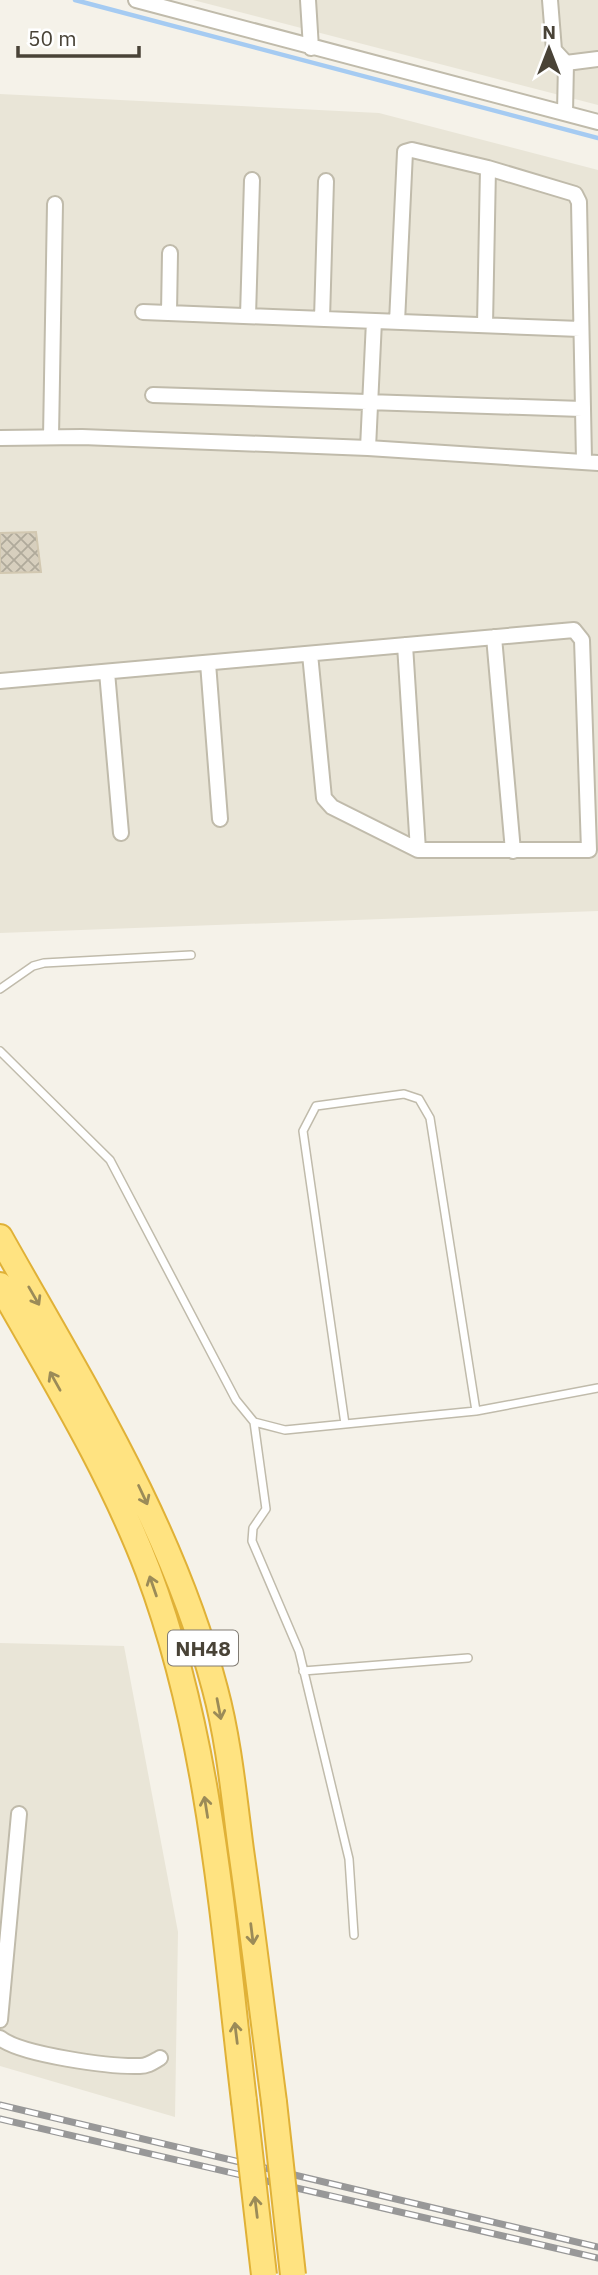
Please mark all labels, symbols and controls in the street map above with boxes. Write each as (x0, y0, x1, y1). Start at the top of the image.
scale bar (18, 14, 138, 58)
north arrow (514, 14, 584, 84)
text: N (542, 20, 556, 44)
text: 50 m (28, 24, 77, 52)
one-way arrow (27, 1286, 41, 1306)
one-way arrow (48, 1372, 62, 1392)
one-way arrow (137, 1484, 150, 1505)
one-way arrow (146, 1576, 158, 1598)
road number: NH48 (168, 1630, 238, 1666)
one-way arrow (213, 1697, 226, 1720)
one-way arrow (199, 1796, 212, 1819)
one-way arrow (246, 1922, 259, 1945)
one-way arrow (229, 2022, 242, 2045)
one-way arrow (250, 2196, 263, 2219)

